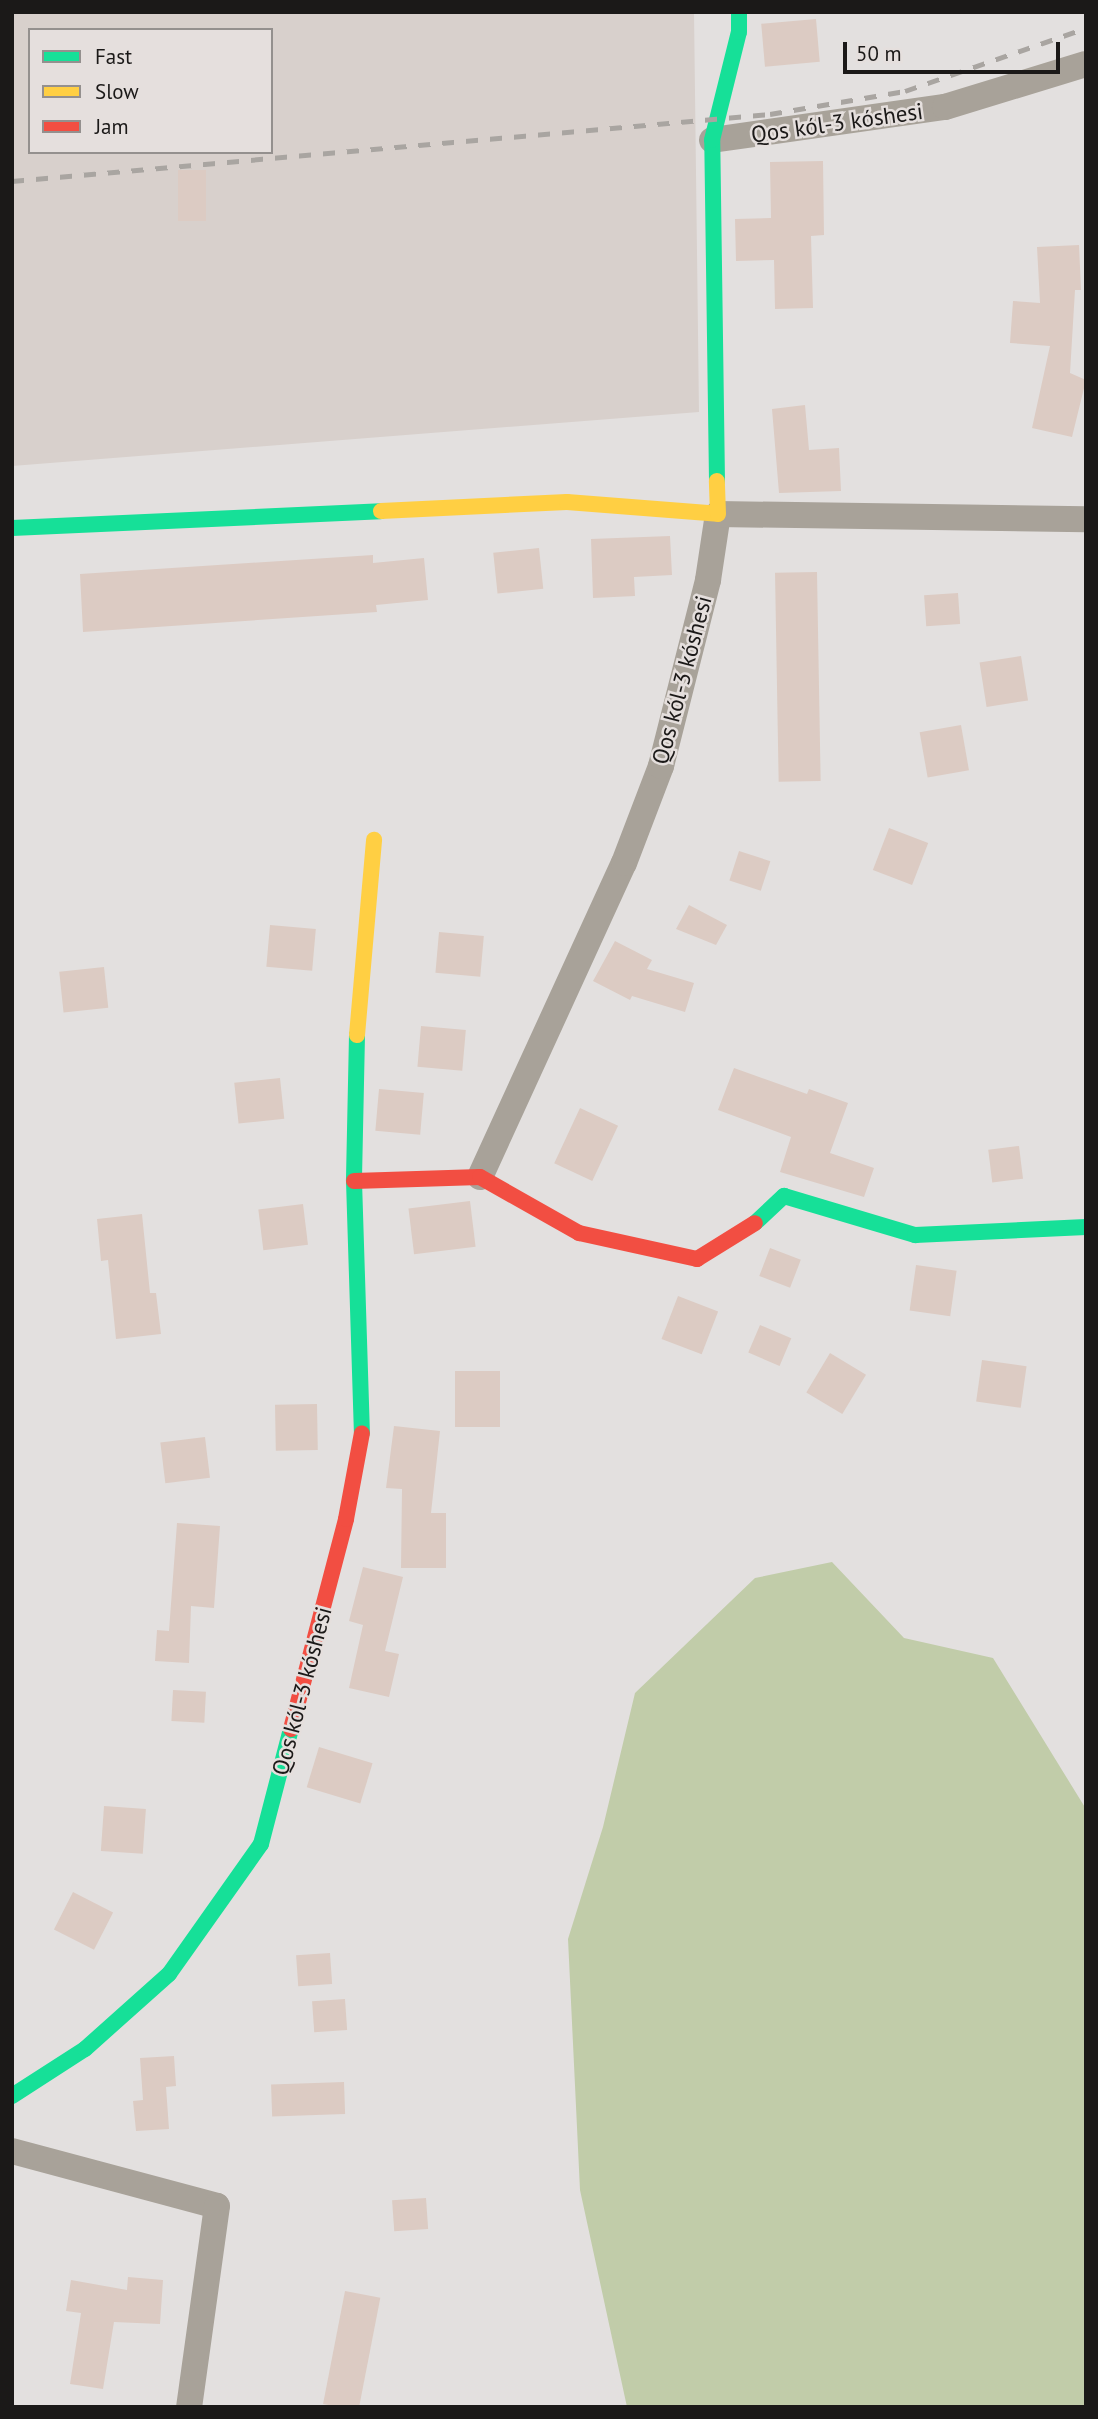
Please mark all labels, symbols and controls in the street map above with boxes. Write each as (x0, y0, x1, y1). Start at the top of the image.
legend (28, 28, 273, 154)
scale bar (846, 28, 1063, 72)
text: 50 m (856, 40, 902, 67)
text: Fast (95, 43, 132, 70)
text: Slow (95, 78, 139, 105)
street label: Qos kól-3 kóshesi (749, 97, 925, 149)
text: Jam (95, 113, 129, 140)
street label: Qos kól-3 kóshesi (646, 593, 718, 767)
street label: Qos kól-3 kóshesi (266, 1604, 338, 1778)

